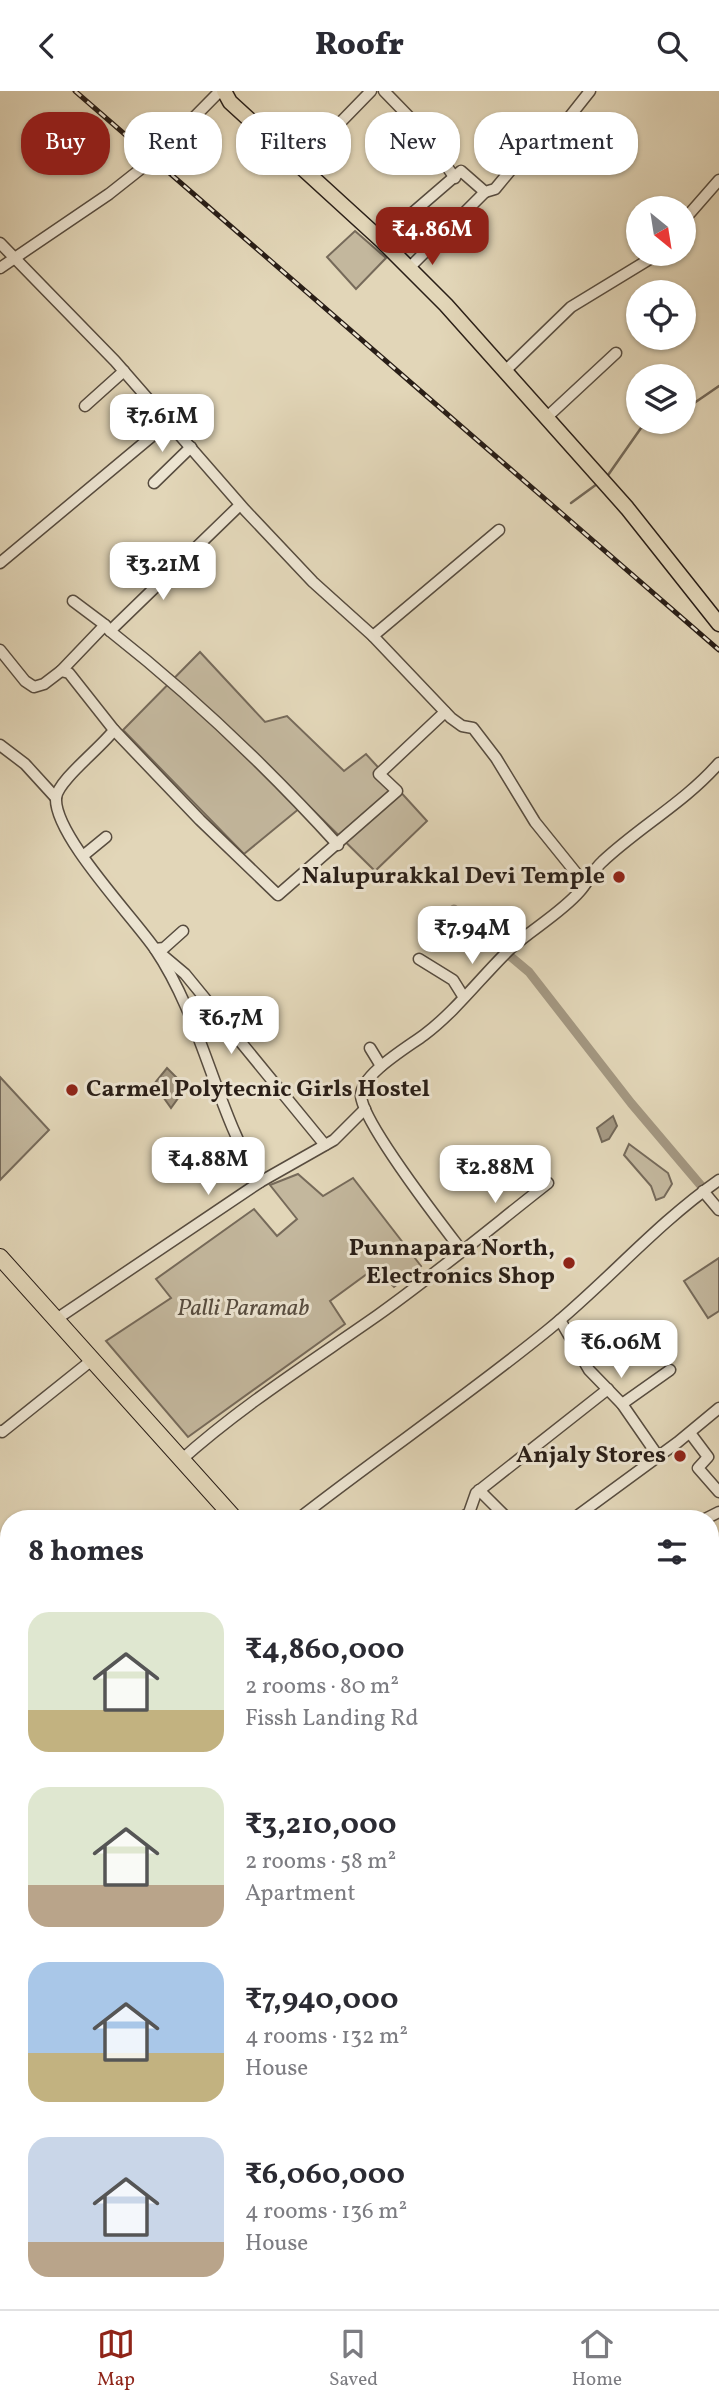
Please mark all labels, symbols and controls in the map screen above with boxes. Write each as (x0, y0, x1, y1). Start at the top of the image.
text: Roofr (315, 24, 404, 68)
icon: back (28, 27, 66, 65)
icon: search (653, 27, 691, 65)
chip: Buy (21, 112, 110, 175)
chip: Rent (124, 112, 222, 175)
chip: Filters (236, 112, 351, 175)
chip: New (365, 112, 460, 175)
chip: Apartment (474, 112, 638, 175)
north arrow (626, 196, 696, 266)
map controls (626, 196, 696, 434)
pin: ₹4.86M (375, 207, 489, 267)
text: ₹4.86M (392, 214, 472, 246)
button: locate (626, 280, 696, 350)
button: layers (626, 364, 696, 434)
pin: ₹7.61M (105, 395, 219, 454)
text: ₹7.61M (126, 401, 198, 433)
pin: ₹3.21M (106, 543, 220, 602)
text: ₹3.21M (126, 549, 200, 581)
place label: Nalupurakkal Devi Temple (302, 860, 605, 894)
marker: Nalupurakkal Devi Temple (611, 869, 627, 885)
pin: ₹7.94M (415, 907, 529, 966)
text: ₹7.94M (434, 913, 510, 945)
pin: ₹6.7M (182, 997, 280, 1056)
text: ₹6.7M (199, 1003, 263, 1035)
place label: Carmel Polytecnic Girls Hostel (86, 1073, 430, 1107)
marker: Carmel Polytecnic Girls Hostel (64, 1082, 80, 1098)
pin: ₹4.88M (151, 1137, 265, 1197)
text: ₹4.88M (168, 1144, 248, 1176)
pin: ₹2.88M (438, 1145, 552, 1205)
text: ₹2.88M (456, 1152, 534, 1184)
place label: Punnapara North, Electronics Shop (349, 1232, 555, 1294)
marker: Punnapara North, Electronics Shop (561, 1255, 577, 1271)
park label: Palli Paramab (177, 1292, 309, 1326)
pin: ₹6.06M (564, 1321, 678, 1380)
text: ₹6.06M (580, 1327, 662, 1359)
place label: Anjaly Stores (516, 1439, 666, 1473)
marker: Anjaly Stores (672, 1448, 688, 1464)
text: 8 homes (28, 1531, 144, 1573)
icon: filters (653, 1533, 691, 1571)
text: ₹4,860,000 (245, 1629, 404, 1671)
icon: home (84, 1640, 168, 1724)
text: 2 rooms · 80 m² (245, 1671, 399, 1703)
text: Fissh Landing Rd (245, 1703, 418, 1735)
text: ₹3,210,000 (245, 1804, 396, 1846)
icon: home (84, 1815, 168, 1899)
text: 2 rooms · 58 m² (245, 1846, 396, 1878)
text: Apartment (245, 1878, 356, 1910)
text: ₹7,940,000 (245, 1979, 398, 2021)
icon: home (84, 1990, 168, 2074)
text: 4 rooms · 132 m² (245, 2021, 408, 2053)
text: House (245, 2053, 308, 2085)
text: ₹6,060,000 (245, 2154, 405, 2196)
icon: home (84, 2165, 168, 2249)
text: 4 rooms · 136 m² (245, 2196, 407, 2228)
text: House (245, 2228, 308, 2260)
tab: Map (97, 2325, 135, 2393)
tab: Saved (329, 2325, 378, 2393)
tab: Home (572, 2325, 622, 2393)

